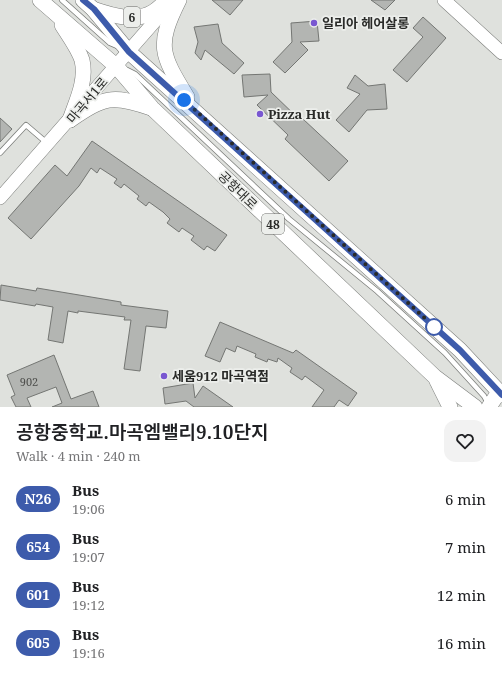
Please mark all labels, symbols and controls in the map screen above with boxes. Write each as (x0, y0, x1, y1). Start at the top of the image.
road number: 6 (124, 7, 140, 27)
place label: 일리아 헤어살롱 (322, 14, 409, 32)
marker: 일리아 헤어살롱 (309, 18, 319, 28)
street label: 마곡서1로 (62, 73, 112, 127)
your location (174, 90, 194, 110)
place label: Pizza Hut (268, 105, 330, 123)
marker: Pizza Hut (255, 109, 265, 119)
street label: 공항대로 (215, 167, 261, 213)
road number: 48 (262, 214, 284, 234)
unlabelled marker (425, 318, 443, 336)
place label: 세움912 마곡역점 (172, 367, 269, 385)
marker: 세움912 마곡역점 (159, 371, 169, 381)
house number: 902 (20, 374, 38, 389)
text: 공항중학교.마곡엠밸리9.10단지 (16, 419, 268, 445)
button: heart (444, 420, 486, 462)
text: Walk · 4 min · 240 m (16, 447, 141, 465)
text: Bus (72, 480, 99, 500)
text: N26 (25, 489, 51, 508)
text: 6 min (445, 489, 486, 509)
text: 19:06 (72, 500, 105, 518)
text: Bus (72, 528, 99, 548)
text: 654 (26, 537, 50, 556)
text: 7 min (445, 537, 486, 557)
text: 19:07 (72, 548, 105, 566)
text: Bus (72, 576, 99, 596)
text: 601 (26, 585, 50, 604)
text: 12 min (437, 585, 486, 605)
text: 19:12 (72, 596, 105, 614)
text: Bus (72, 624, 99, 644)
text: 605 (26, 633, 50, 652)
text: 16 min (437, 633, 486, 653)
text: 19:16 (72, 644, 105, 662)

